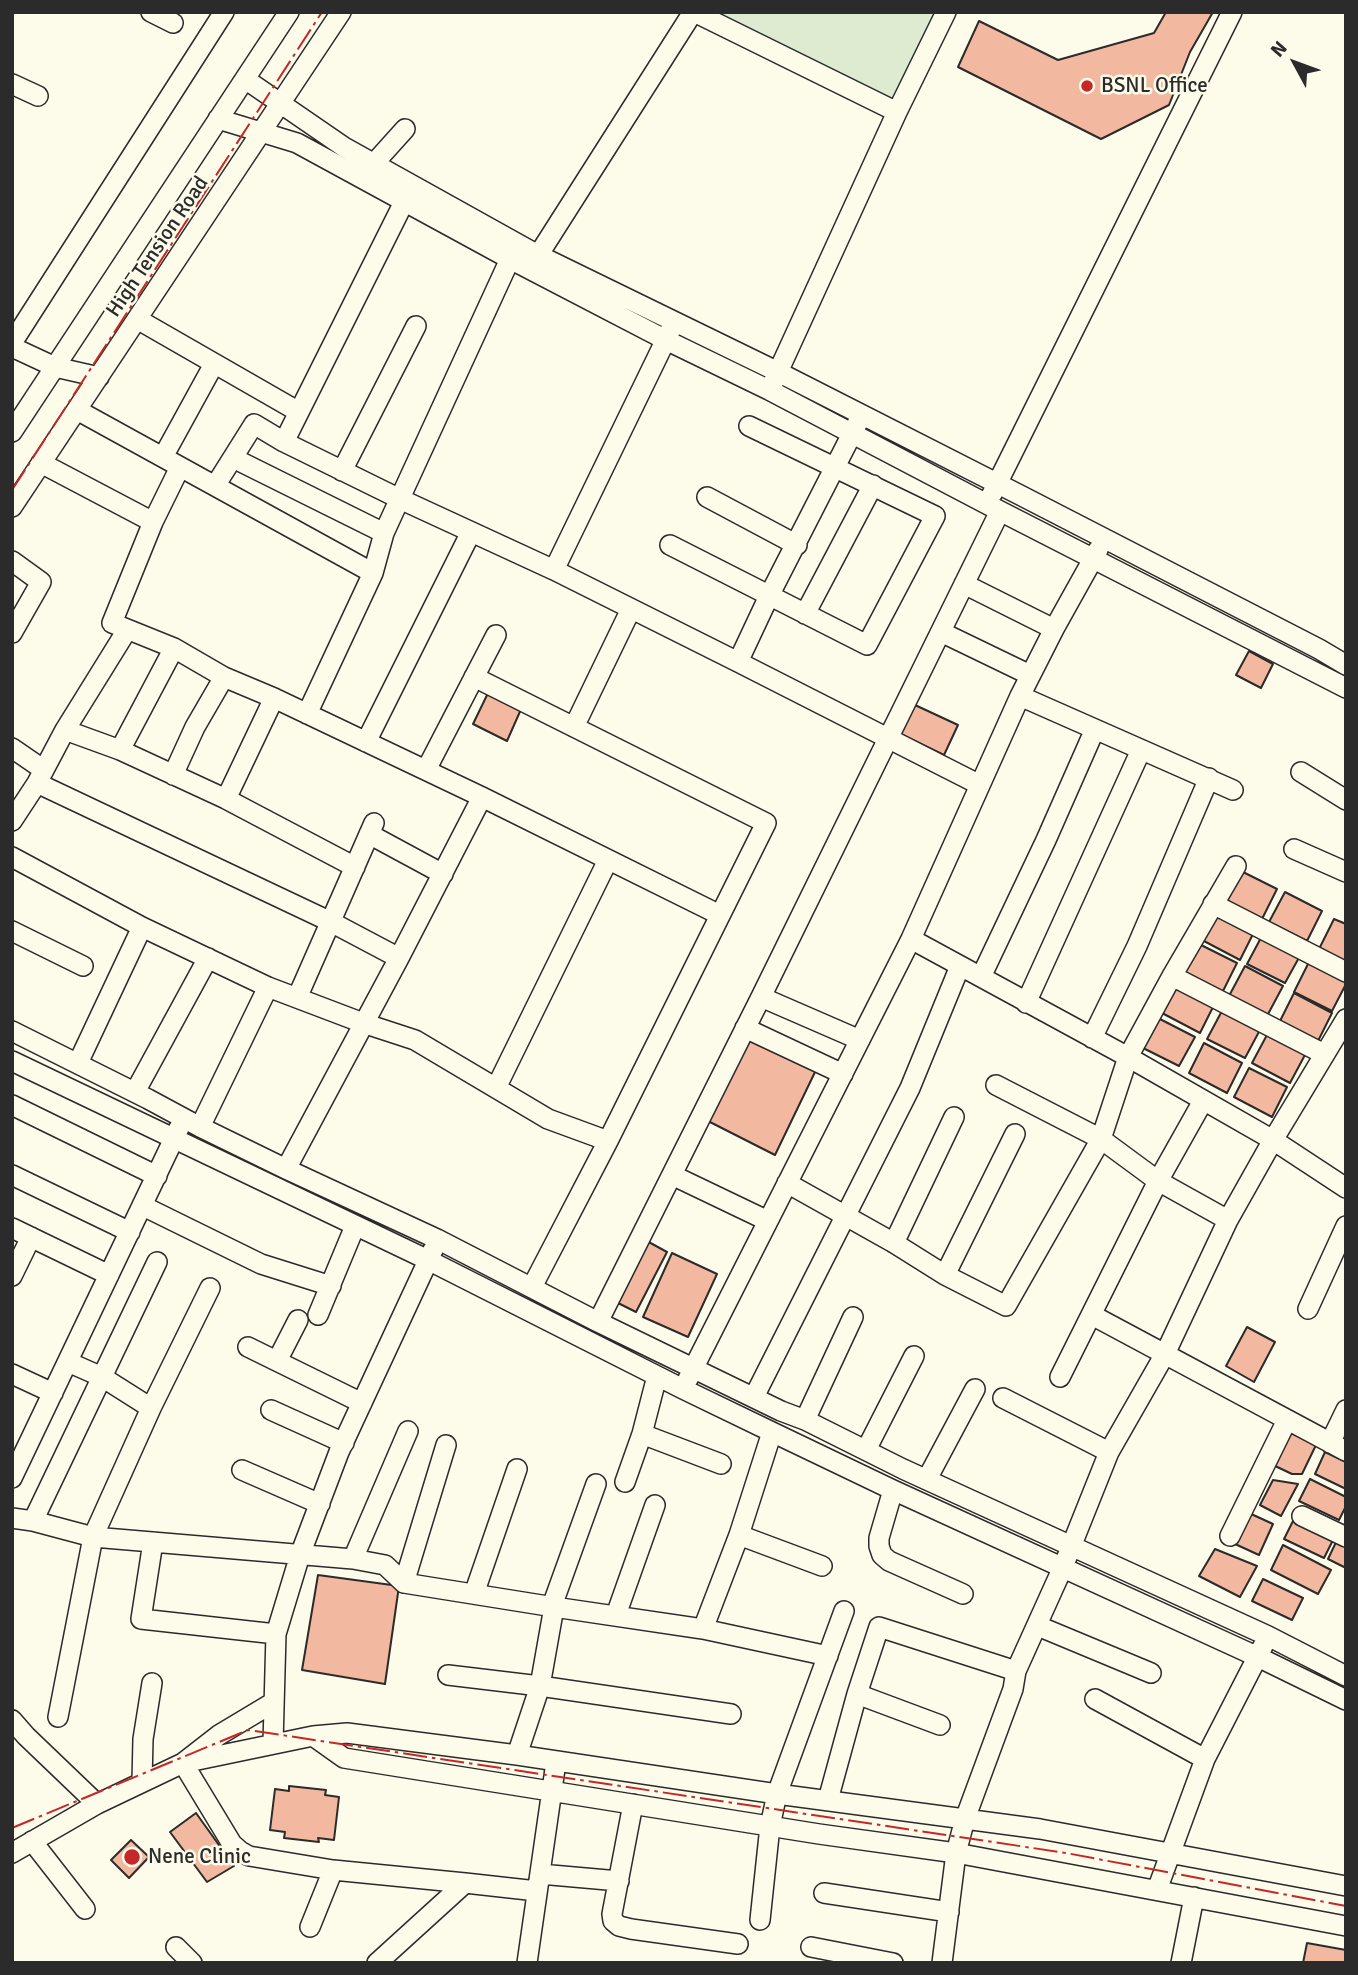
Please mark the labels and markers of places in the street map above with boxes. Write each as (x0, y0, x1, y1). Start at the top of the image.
place label: BSNL Office (1101, 73, 1208, 99)
marker: BSNL Office (1079, 78, 1095, 94)
place label: Nene Clinic (148, 1844, 251, 1870)
marker: Nene Clinic (122, 1847, 142, 1867)

